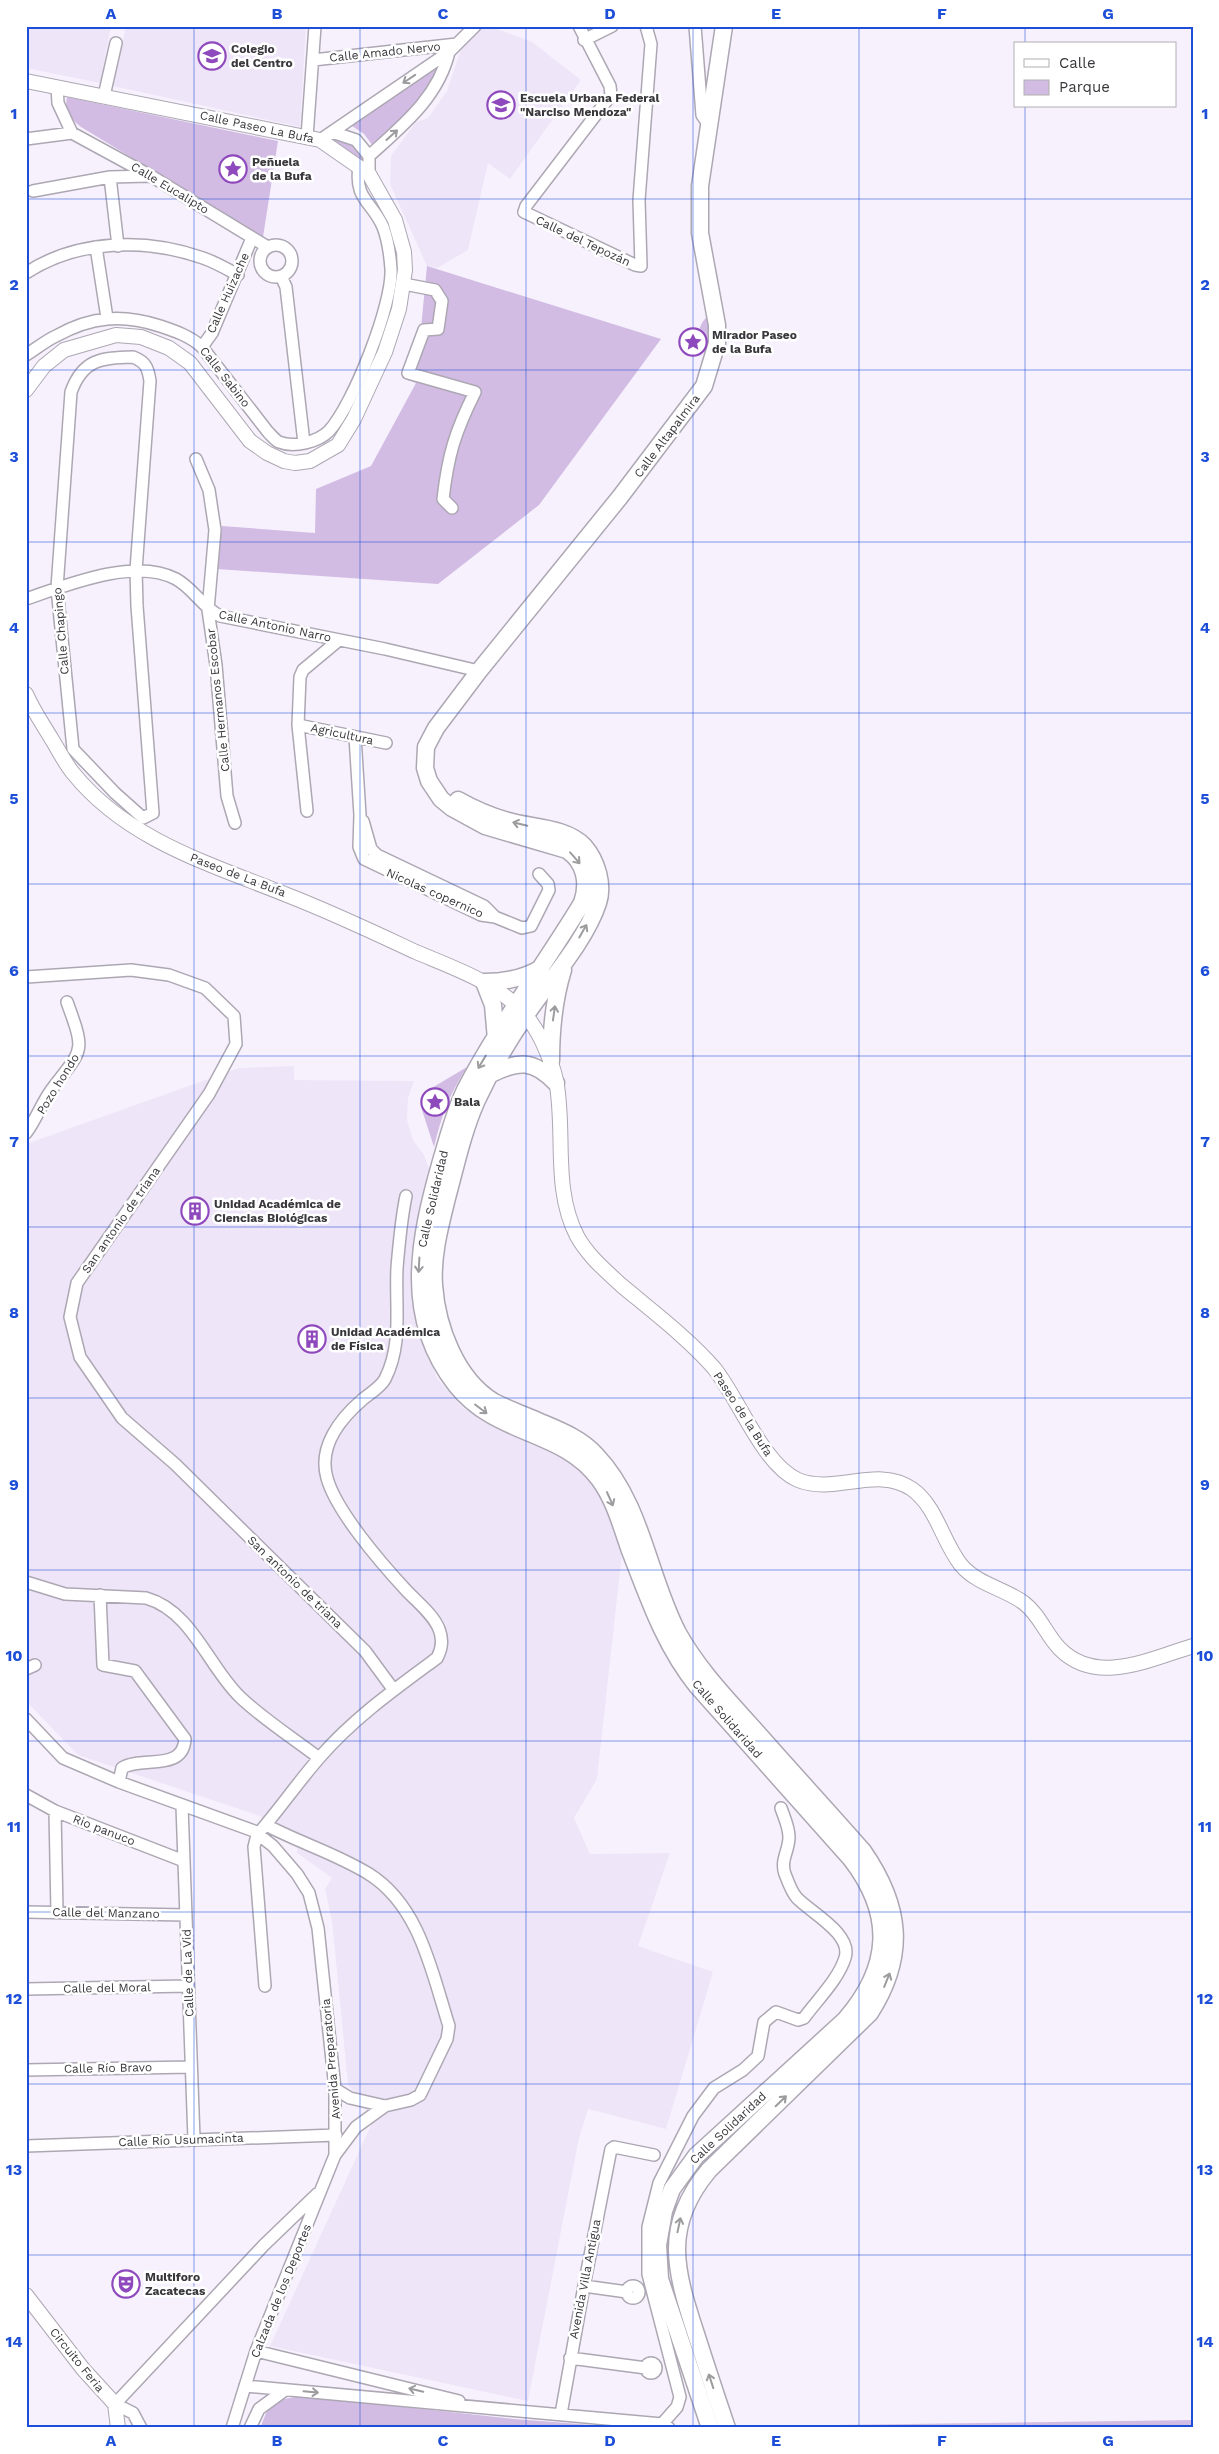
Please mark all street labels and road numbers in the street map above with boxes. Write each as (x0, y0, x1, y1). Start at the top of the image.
street label: Calle Amado Nervo (329, 39, 441, 65)
street label: Calle Paseo La Bufa (199, 108, 315, 146)
street label: Calle Eucalipto (129, 159, 211, 217)
street label: Calle del Tepozán (533, 213, 633, 269)
street label: Calle Huizache (204, 250, 252, 336)
street label: Calle Sabino (197, 344, 253, 410)
street label: Calle Altapalmira (631, 392, 703, 480)
street label: Calle Chapingo (50, 587, 72, 675)
street label: Calle Antonio Narro (217, 607, 333, 645)
street label: Calle Hermanos Escobar (203, 627, 233, 772)
street label: Agricultura (309, 721, 375, 748)
street label: Paseo de La Bufa (188, 850, 288, 900)
street label: Nicolas copernico (384, 865, 486, 921)
street label: Pozo hondo (34, 1051, 82, 1117)
street label: Calle Solidaridad (415, 1149, 451, 1249)
street label: San antonio de triana (79, 1164, 163, 1276)
street label: Paseo de la Bufa (710, 1369, 776, 1459)
street label: San antonio de triana (245, 1533, 346, 1631)
street label: Calle Solidaridad (689, 1677, 765, 1761)
street label: Rio panuco (71, 1812, 137, 1848)
street label: Calle del Manzano (52, 1905, 160, 1921)
street label: Calle de La Vid (179, 1929, 197, 2017)
street label: Calle del Moral (63, 1980, 151, 1996)
street label: Avenida Preparatoria (319, 1998, 343, 2120)
street label: Calle Río Bravo (64, 2060, 152, 2076)
street label: Calle Solidaridad (687, 2089, 769, 2167)
street label: Calle Río Usumacinta (118, 2131, 244, 2149)
street label: Avenida Villa Antigua (567, 2218, 604, 2340)
street label: Calzada de los Deportes (248, 2222, 314, 2360)
street label: Circuito Feria (47, 2325, 107, 2395)

